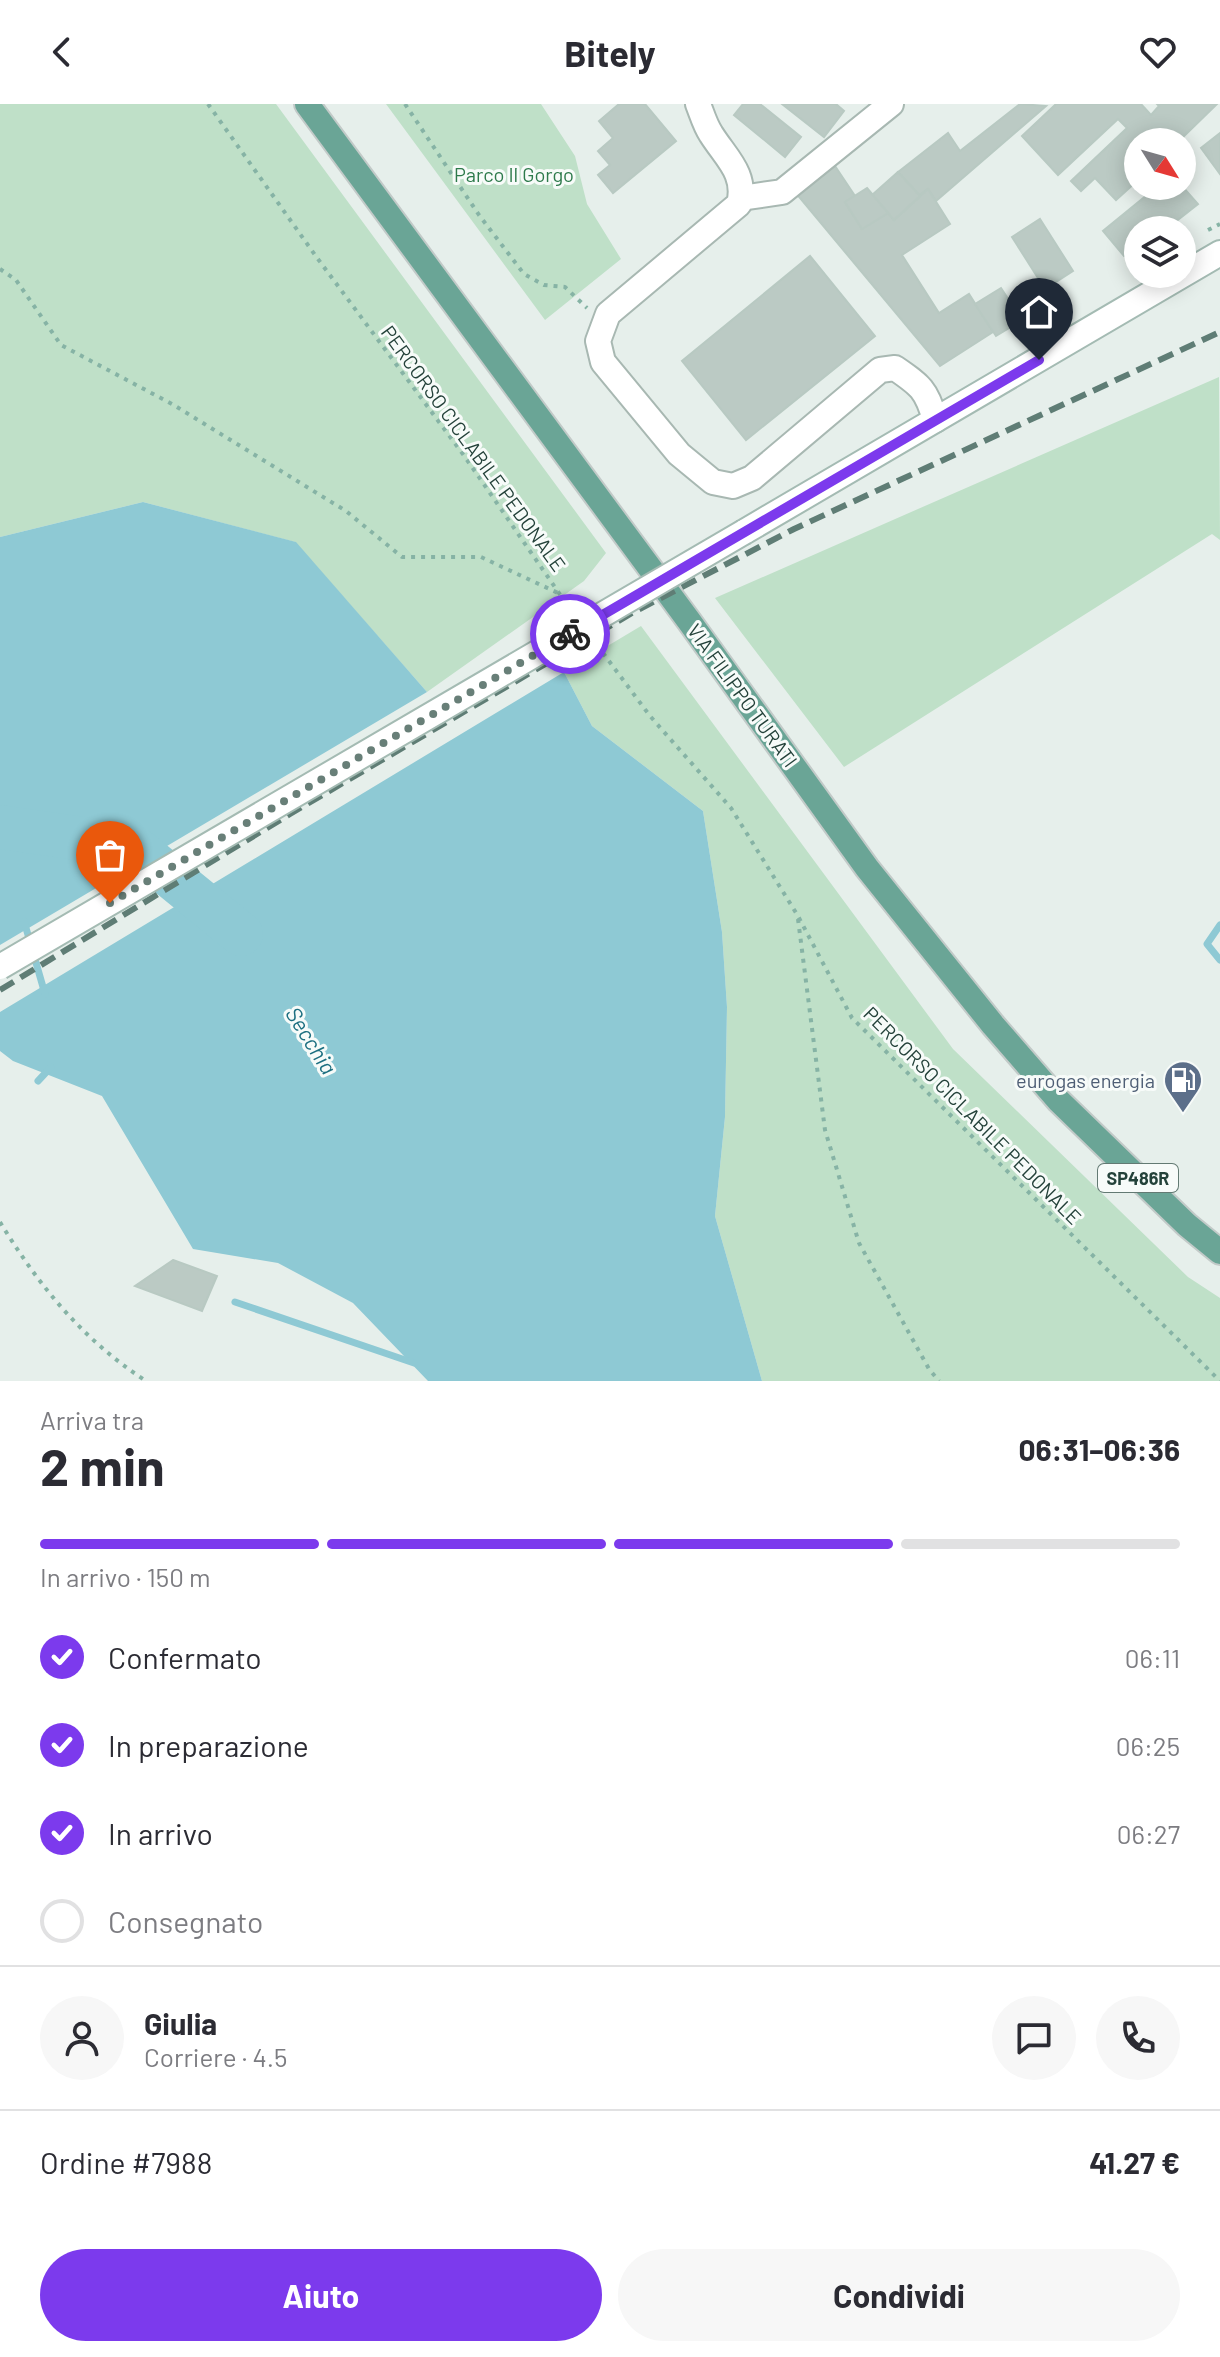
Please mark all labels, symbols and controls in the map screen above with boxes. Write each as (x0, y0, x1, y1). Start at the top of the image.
icon: back (40, 30, 84, 74)
icon: heart (1136, 30, 1180, 74)
text: Bitely (564, 31, 656, 74)
north arrow (1124, 128, 1196, 200)
map controls (1124, 128, 1196, 288)
park label: Parco Il Gorgo (454, 162, 574, 186)
button: layers (1124, 216, 1196, 288)
pin (1005, 278, 1073, 360)
icon: home (1017, 290, 1061, 334)
street label: PERCORSO CICLABILE PEDONALE (377, 320, 571, 576)
courier (530, 594, 610, 674)
icon: bike (548, 612, 592, 656)
street label: VIA FILIPPO TURATI (683, 619, 803, 771)
pin (76, 821, 144, 903)
icon: bag (88, 833, 132, 877)
water label: Secchia (281, 1001, 343, 1079)
street label: PERCORSO CICLABILE PEDONALE (859, 1001, 1087, 1229)
fuel station icon: eurogas energia (1162, 1059, 1204, 1114)
place label: eurogas energia (1016, 1068, 1155, 1092)
road number: SP486R (1098, 1164, 1178, 1192)
text: Arriva tra (40, 1404, 144, 1435)
text: 06:31–06:36 (1018, 1431, 1180, 1467)
text: 2 min (40, 1434, 165, 1496)
text: In arrivo · 150 m (40, 1561, 211, 1592)
icon: check (40, 1635, 84, 1679)
text: Confermato (108, 1639, 262, 1675)
text: 06:11 (1125, 1642, 1180, 1673)
icon: check (40, 1723, 84, 1767)
text: In preparazione (108, 1727, 309, 1763)
text: 06:25 (1116, 1730, 1180, 1761)
icon: check (40, 1811, 84, 1855)
text: In arrivo (108, 1815, 213, 1851)
text: 06:27 (1117, 1818, 1180, 1849)
text: Consegnato (108, 1903, 263, 1939)
button: person (40, 1996, 124, 2080)
button: chat (992, 1996, 1076, 2080)
button: phone (1096, 1996, 1180, 2080)
text: Giulia (144, 2005, 217, 2041)
text: Corriere · 4.5 (144, 2041, 287, 2072)
text: Ordine #7988 (40, 2144, 212, 2180)
text: 41.27 € (1089, 2144, 1180, 2180)
button: Aiuto (40, 2249, 602, 2341)
button: Condividi (618, 2249, 1180, 2341)

